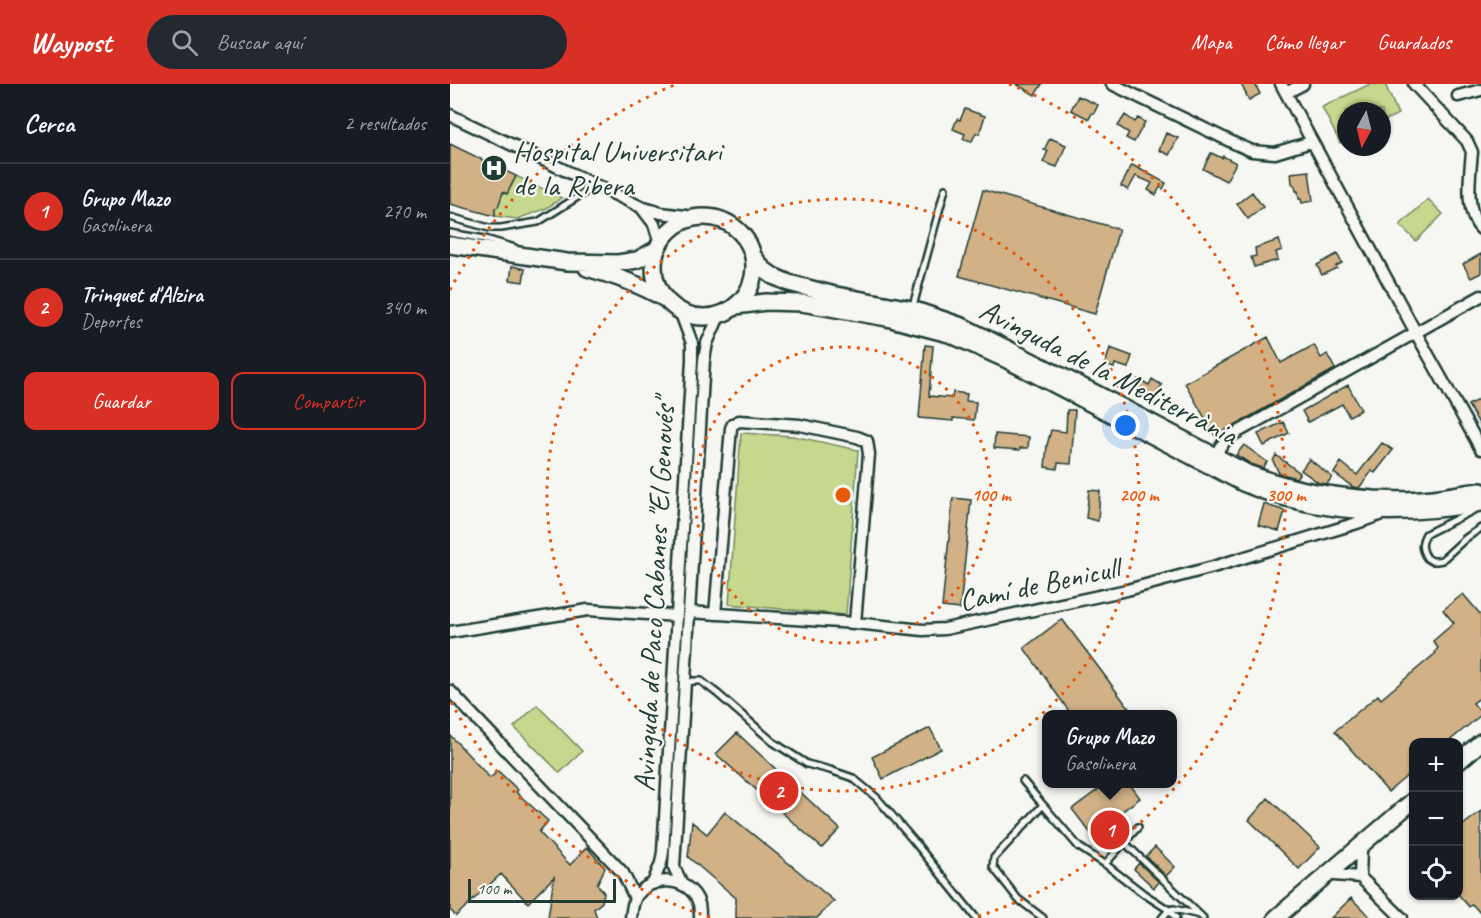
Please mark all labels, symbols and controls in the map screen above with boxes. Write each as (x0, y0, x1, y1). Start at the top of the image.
search box (147, 15, 567, 69)
text: Waypost (30, 25, 111, 60)
icon: search (168, 26, 201, 59)
text: Buscar aquí (216, 28, 303, 56)
text: Mapa (1191, 29, 1232, 55)
text: Cómo llegar (1265, 29, 1344, 55)
text: Guardados (1377, 29, 1451, 55)
north arrow (1337, 102, 1391, 156)
text: Cerca (24, 107, 74, 140)
text: 2 resultados (344, 111, 426, 136)
place label: Hospital Universitari de la Ribera (513, 132, 725, 204)
hospital icon: Hospital Universitari de la Ribera (479, 153, 509, 183)
text: Grupo Mazo (81, 185, 170, 213)
text: 1 (39, 199, 48, 224)
text: 270 m (383, 199, 426, 224)
text: Gasolinera (81, 213, 151, 238)
text: Trinquet d'Alzira (81, 281, 203, 309)
street label: Avinguda de la Mediterrània (973, 290, 1246, 454)
text: 2 (39, 295, 48, 320)
text: 340 m (383, 295, 426, 320)
text: Deportes (81, 309, 141, 334)
button: Guardar (24, 372, 219, 430)
button: Compartir (231, 372, 426, 430)
street label: Avinguda de Paco Cabanes "El Genovés" (625, 391, 684, 793)
your location (1111, 411, 1140, 440)
text: 100 m (972, 484, 1012, 506)
text: 200 m (1120, 484, 1160, 506)
text: 300 m (1267, 484, 1307, 506)
centre of rings (833, 485, 853, 505)
street label: Camí de Benicull (955, 547, 1127, 620)
popup (1042, 710, 1177, 788)
text: Grupo Mazo (1065, 723, 1154, 751)
map controls (1409, 738, 1463, 900)
button: + (1409, 738, 1463, 792)
text: Gasolinera (1065, 751, 1135, 776)
pin: 2 (760, 768, 798, 814)
button: − (1409, 792, 1463, 846)
pin: 1 (1090, 808, 1130, 852)
button: locate (1409, 846, 1463, 900)
scale bar (468, 876, 616, 904)
text: 100 m (477, 879, 511, 899)

